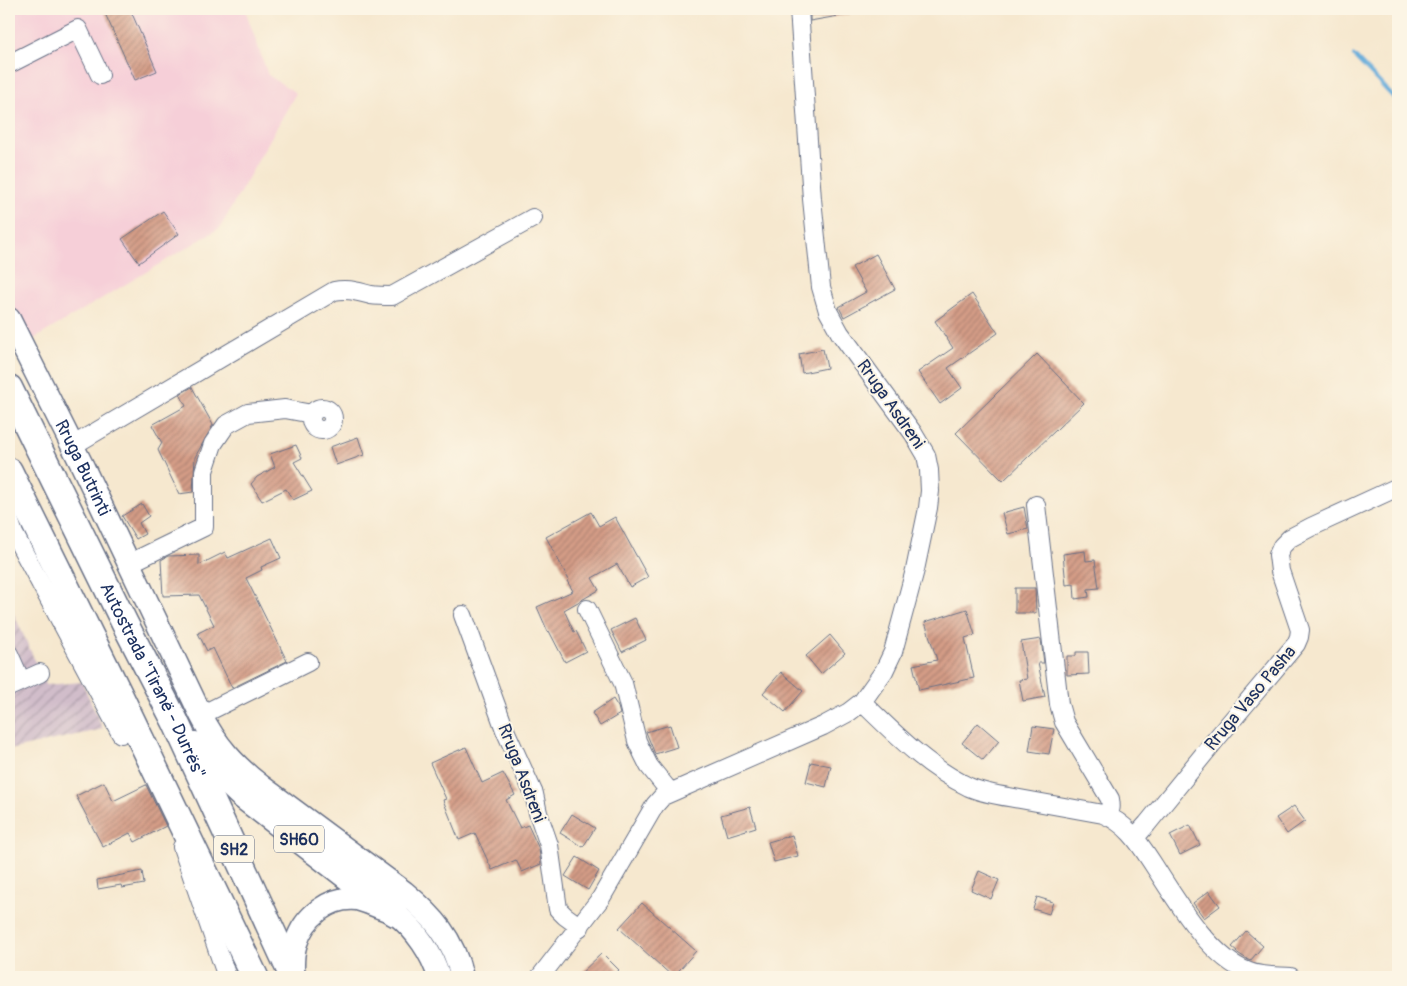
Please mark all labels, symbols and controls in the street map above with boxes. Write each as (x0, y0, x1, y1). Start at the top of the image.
street label: Rruga Asdreni (851, 355, 930, 453)
street label: Rruga Butrinti (49, 416, 115, 520)
street label: Autostrada "Tiranë - Durrës" (94, 579, 211, 782)
street label: Rruga Vaso Pasha (1200, 641, 1301, 756)
street label: Rruga Asdreni (492, 721, 551, 826)
road number: SH60 (274, 826, 324, 852)
road number: SH2 (214, 836, 254, 862)

